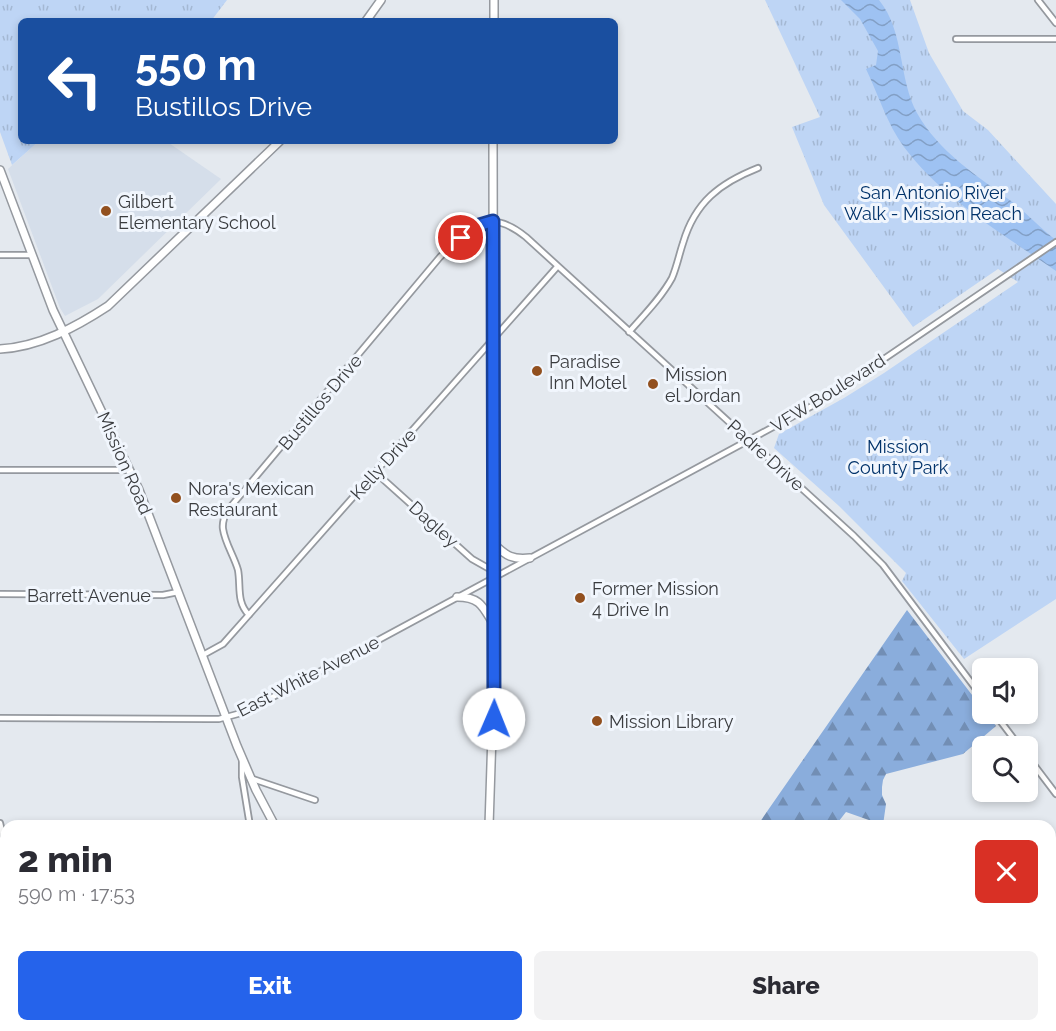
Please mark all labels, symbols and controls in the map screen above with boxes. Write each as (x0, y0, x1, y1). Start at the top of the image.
text: 550 m (135, 41, 257, 90)
icon: left (36, 42, 114, 120)
text: Bustillos Drive (135, 91, 312, 122)
park label: San Antonio River Walk - Mission Reach (844, 182, 1022, 224)
place label: Gilbert Elementary School (118, 191, 276, 233)
marker: Gilbert Elementary School (99, 204, 113, 218)
pin (435, 212, 486, 263)
icon: arrive (444, 221, 477, 254)
street label: VFW Boulevard (767, 349, 889, 437)
street label: Bustillos Drive (274, 350, 366, 454)
place label: Paradise Inn Motel (549, 351, 627, 393)
marker: Paradise Inn Motel (530, 364, 544, 378)
place label: Mission el Jordan (665, 364, 741, 406)
marker: Mission el Jordan (646, 377, 660, 391)
street label: Mission Road (93, 408, 157, 518)
street label: Padre Drive (723, 415, 809, 495)
street label: Kelly Drive (346, 424, 420, 504)
park label: Mission County Park (848, 436, 949, 478)
place label: Nora's Mexican Restaurant (188, 478, 314, 520)
marker: Nora's Mexican Restaurant (169, 491, 183, 505)
street label: Dagley (405, 497, 463, 552)
place label: Former Mission 4 Drive In (592, 578, 719, 620)
street label: Barrett Avenue (27, 585, 151, 606)
marker: Former Mission 4 Drive In (573, 591, 587, 605)
street label: East White Avenue (234, 631, 383, 721)
map controls (972, 658, 1038, 802)
button: sound (972, 658, 1038, 724)
position arrow (462, 687, 526, 751)
place label: Mission Library (609, 711, 734, 732)
marker: Mission Library (590, 714, 604, 728)
button: search (972, 736, 1038, 802)
text: 2 min (18, 838, 113, 880)
button: close (975, 840, 1038, 903)
text: 590 m · 17:53 (18, 882, 135, 906)
button: Exit (18, 951, 522, 1020)
button: Share (534, 951, 1038, 1020)

